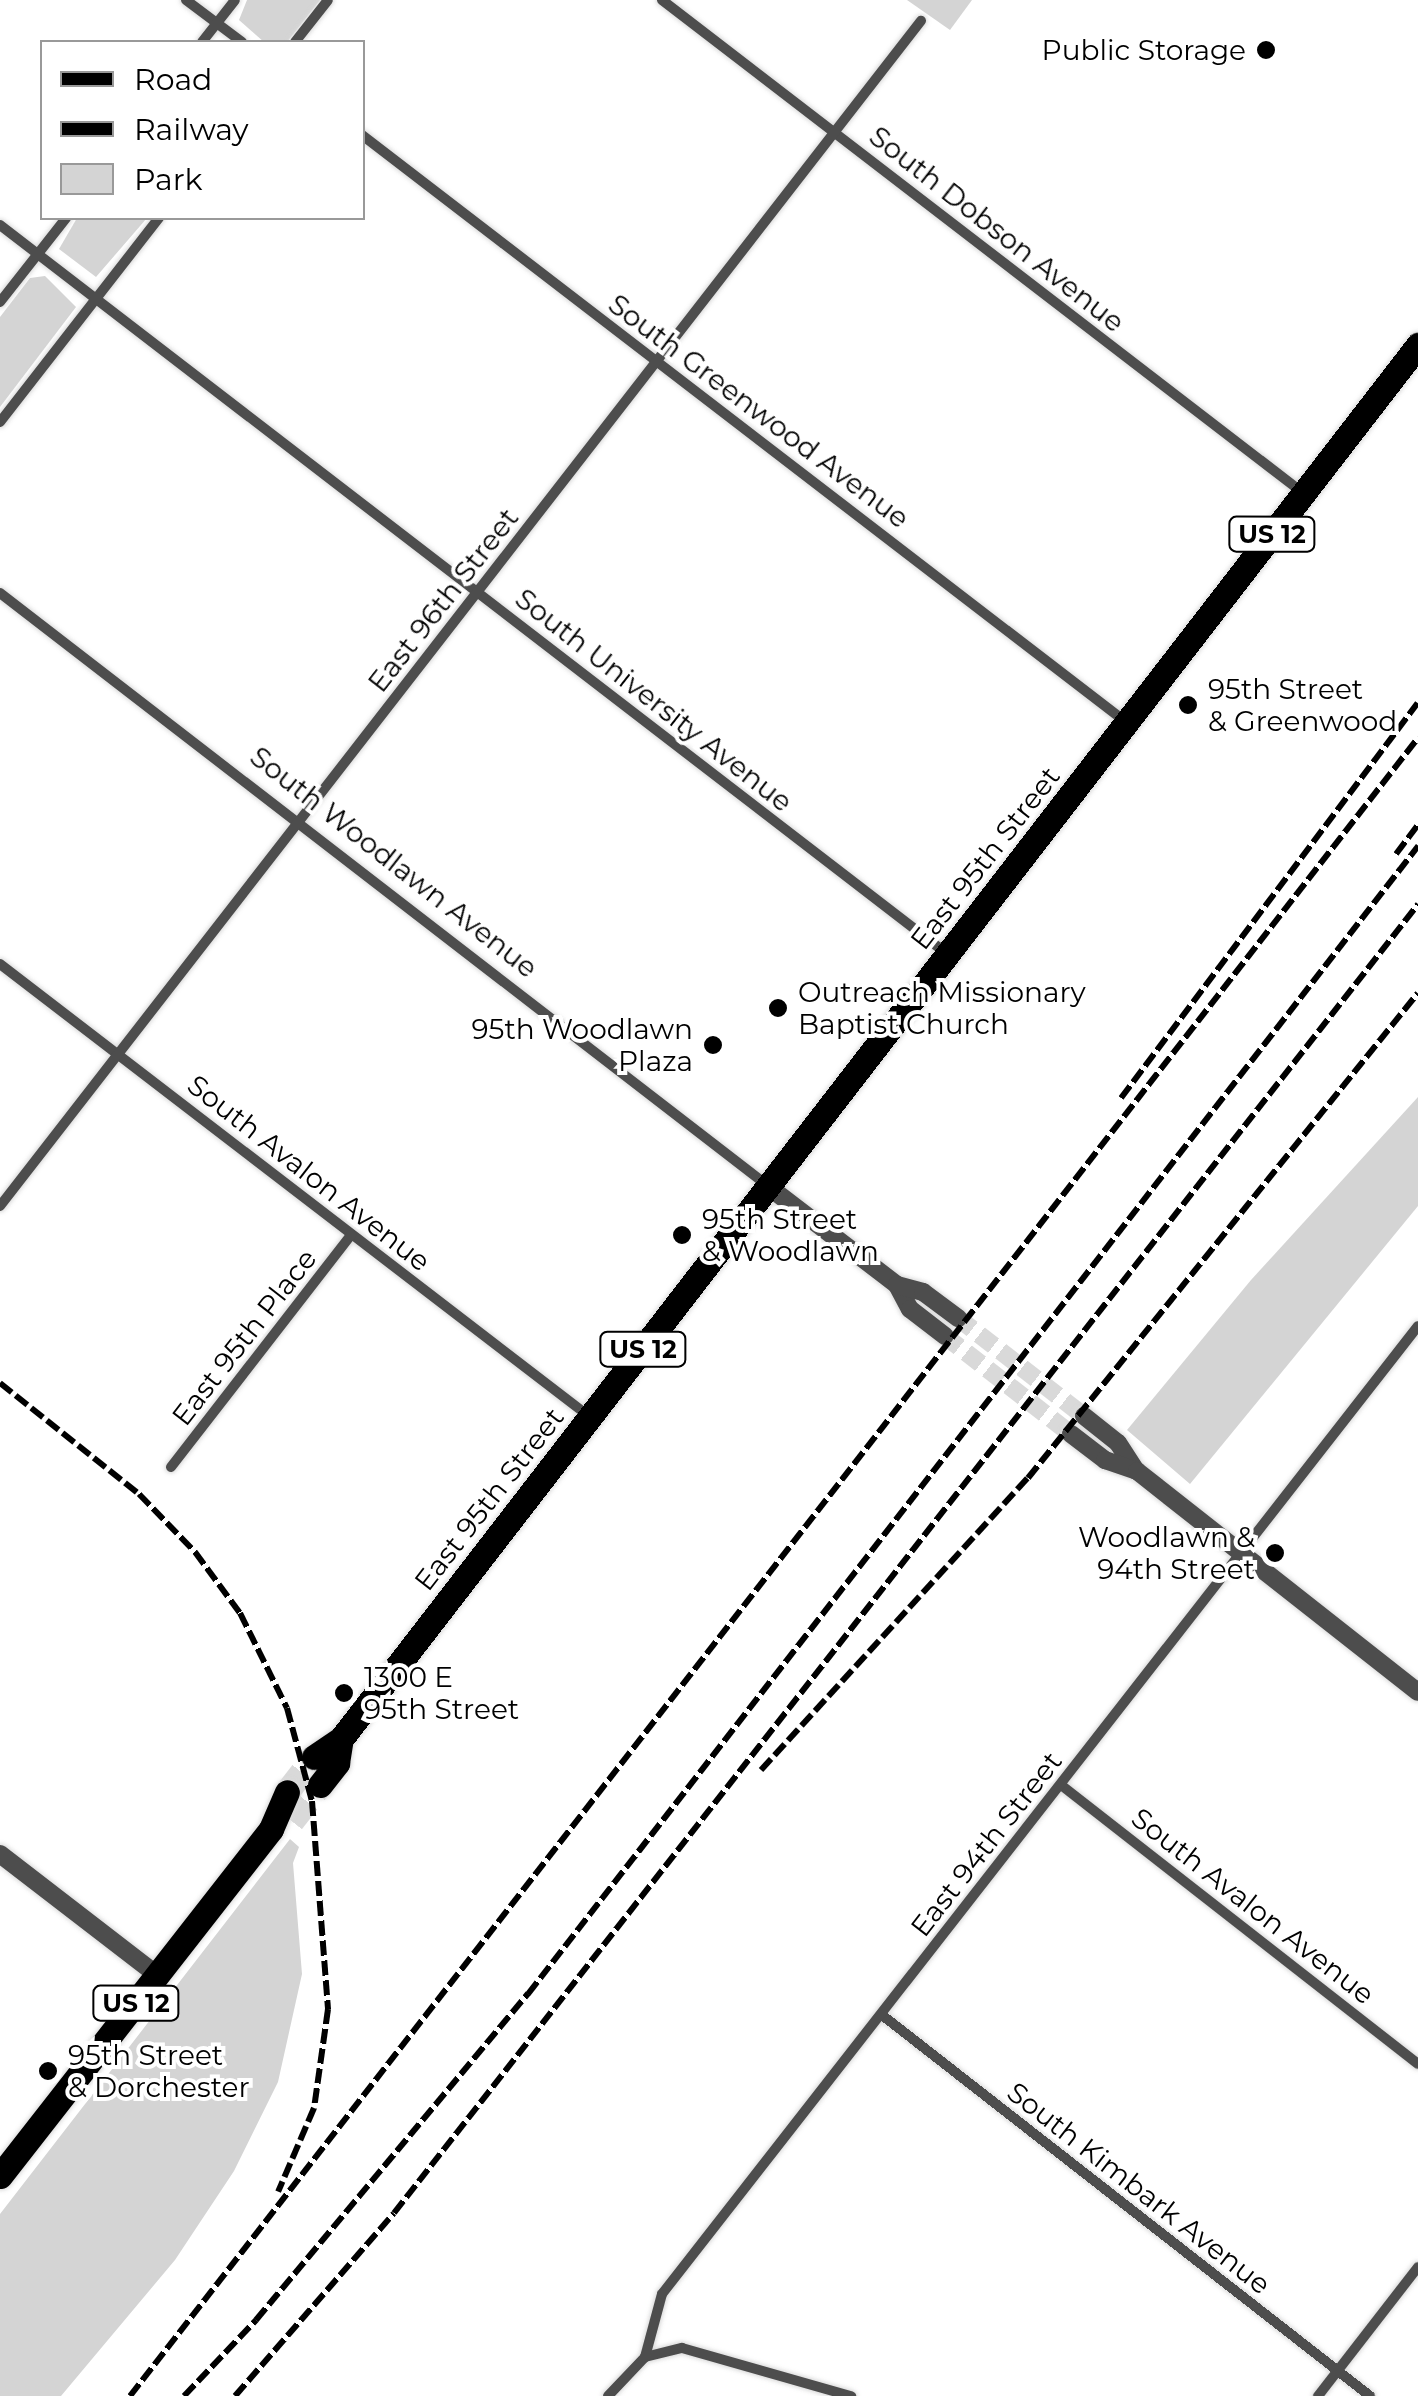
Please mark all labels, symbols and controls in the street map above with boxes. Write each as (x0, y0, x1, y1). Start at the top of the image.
place label: Public Storage (1042, 33, 1246, 67)
marker: Public Storage (1255, 39, 1277, 61)
legend (40, 40, 365, 220)
text: Road (134, 61, 212, 98)
text: Railway (134, 111, 249, 148)
street label: South Dobson Avenue (863, 119, 1131, 339)
text: Park (134, 161, 203, 198)
street label: South Greenwood Avenue (602, 287, 916, 535)
street label: East 96th Street (361, 501, 525, 699)
road number: US 12 (1227, 514, 1317, 554)
street label: South University Avenue (509, 581, 799, 819)
place label: 95th Street & Greenwood (1208, 672, 1397, 738)
marker: 95th Street & Greenwood (1177, 694, 1199, 716)
street label: South Woodlawn Avenue (244, 739, 544, 985)
street label: East 95th Street (903, 760, 1067, 956)
place label: Outreach Missionary Baptist Church (798, 975, 1086, 1041)
marker: Outreach Missionary Baptist Church (767, 997, 789, 1019)
place label: 95th Woodlawn Plaza (471, 1012, 693, 1078)
marker: 95th Woodlawn Plaza (702, 1034, 724, 1056)
street label: South Avalon Avenue (181, 1068, 437, 1278)
place label: 95th Street & Woodlawn (702, 1202, 879, 1268)
marker: 95th Street & Woodlawn (671, 1224, 693, 1246)
street label: East 95th Place (165, 1242, 323, 1432)
road number: US 12 (598, 1329, 688, 1369)
street label: East 95th Street (407, 1401, 571, 1597)
place label: Woodlawn & 94th Street (1078, 1520, 1255, 1586)
marker: Woodlawn & 94th Street (1264, 1542, 1286, 1564)
place label: 1300 E 95th Street (364, 1660, 519, 1726)
marker: 1300 E 95th Street (333, 1682, 355, 1704)
street label: East 94th Street (903, 1745, 1069, 1943)
street label: South Avalon Avenue (1125, 1801, 1381, 2011)
road number: US 12 (91, 1983, 181, 2023)
place label: 95th Street & Dorchester (68, 2038, 250, 2104)
marker: 95th Street & Dorchester (37, 2060, 59, 2082)
street label: South Kimbark Avenue (1001, 2075, 1277, 2301)

